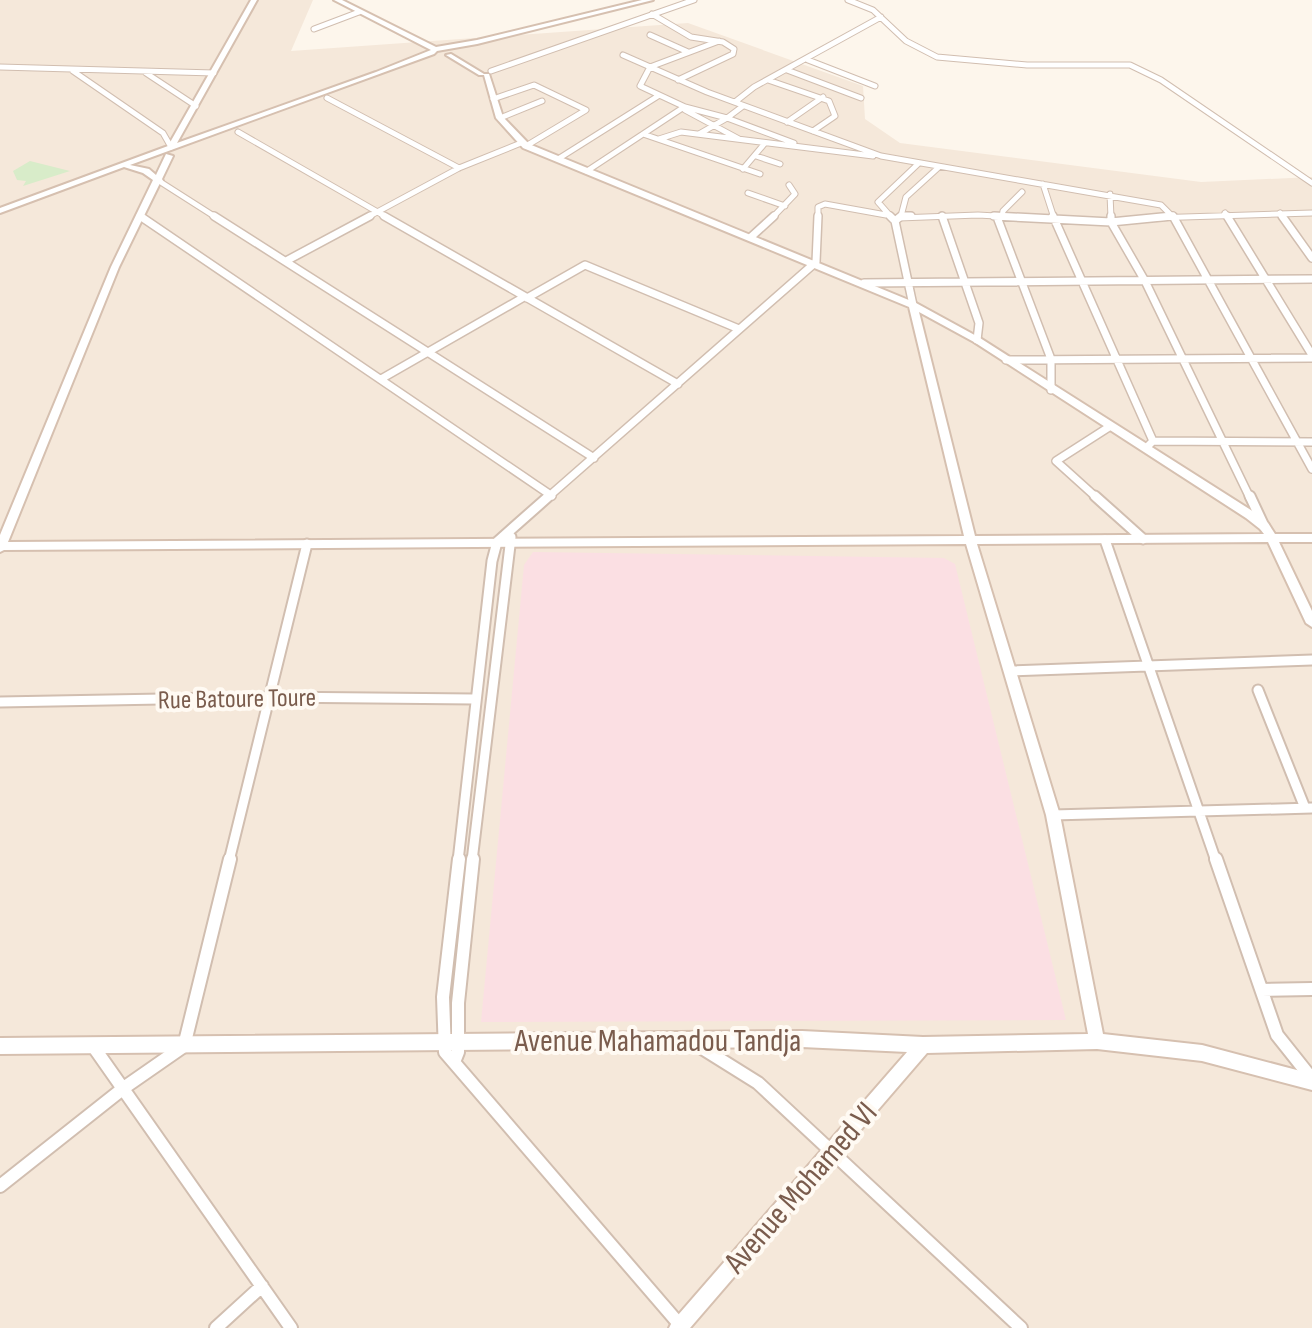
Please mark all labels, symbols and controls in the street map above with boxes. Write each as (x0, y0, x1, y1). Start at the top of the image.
street label: Rue Batoure Toure (158, 683, 316, 716)
street label: Avenue Mahamadou Tandja (514, 1022, 801, 1061)
street label: Avenue Mohamed VI (715, 1094, 886, 1282)

